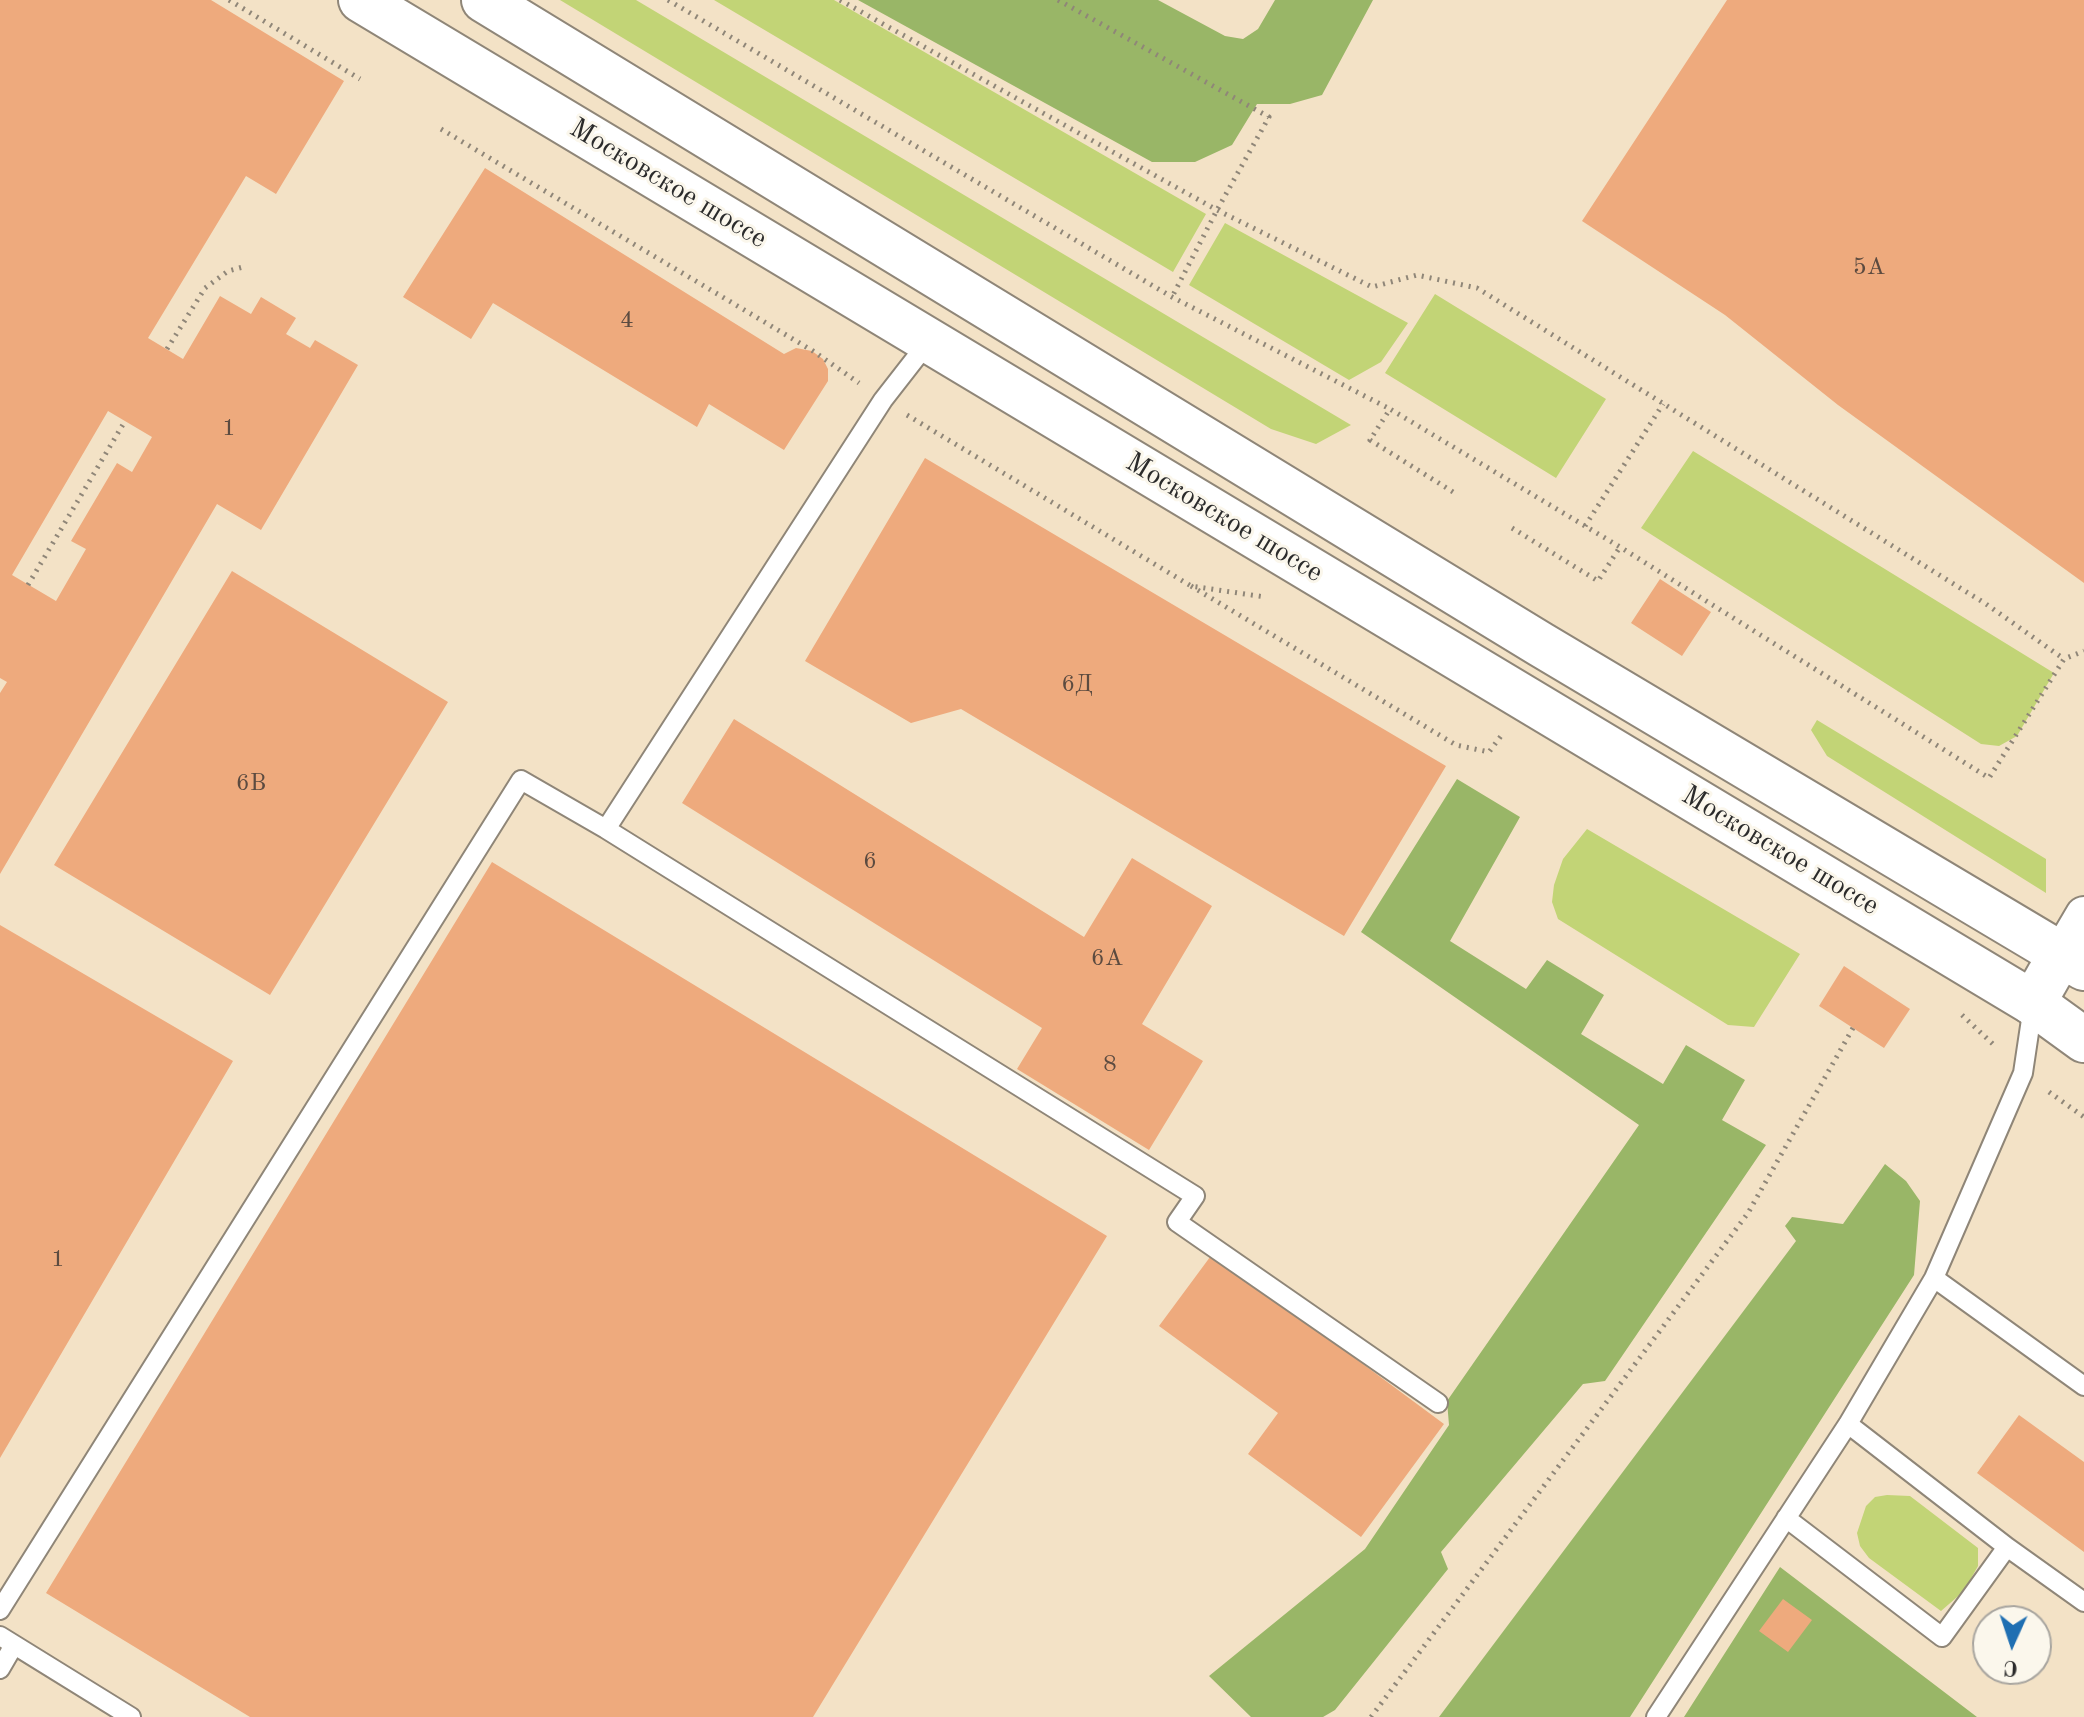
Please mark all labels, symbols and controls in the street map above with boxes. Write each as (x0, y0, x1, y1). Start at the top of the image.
street label: Московское шоссе (563, 112, 773, 256)
house number: 5А (1853, 254, 1885, 282)
house number: 4 (620, 307, 634, 335)
house number: 1 (222, 415, 236, 443)
street label: Московское шоссе (1119, 446, 1329, 590)
house number: 6Д (1061, 671, 1093, 699)
house number: 6В (236, 770, 266, 798)
street label: Московское шоссе (1675, 779, 1885, 923)
house number: 6 (863, 848, 877, 876)
house number: 6А (1091, 945, 1123, 973)
house number: 8 (1103, 1051, 1117, 1079)
house number: 1 (51, 1246, 65, 1274)
north arrow (1972, 1605, 2052, 1685)
text: С (2003, 1656, 2019, 1678)

